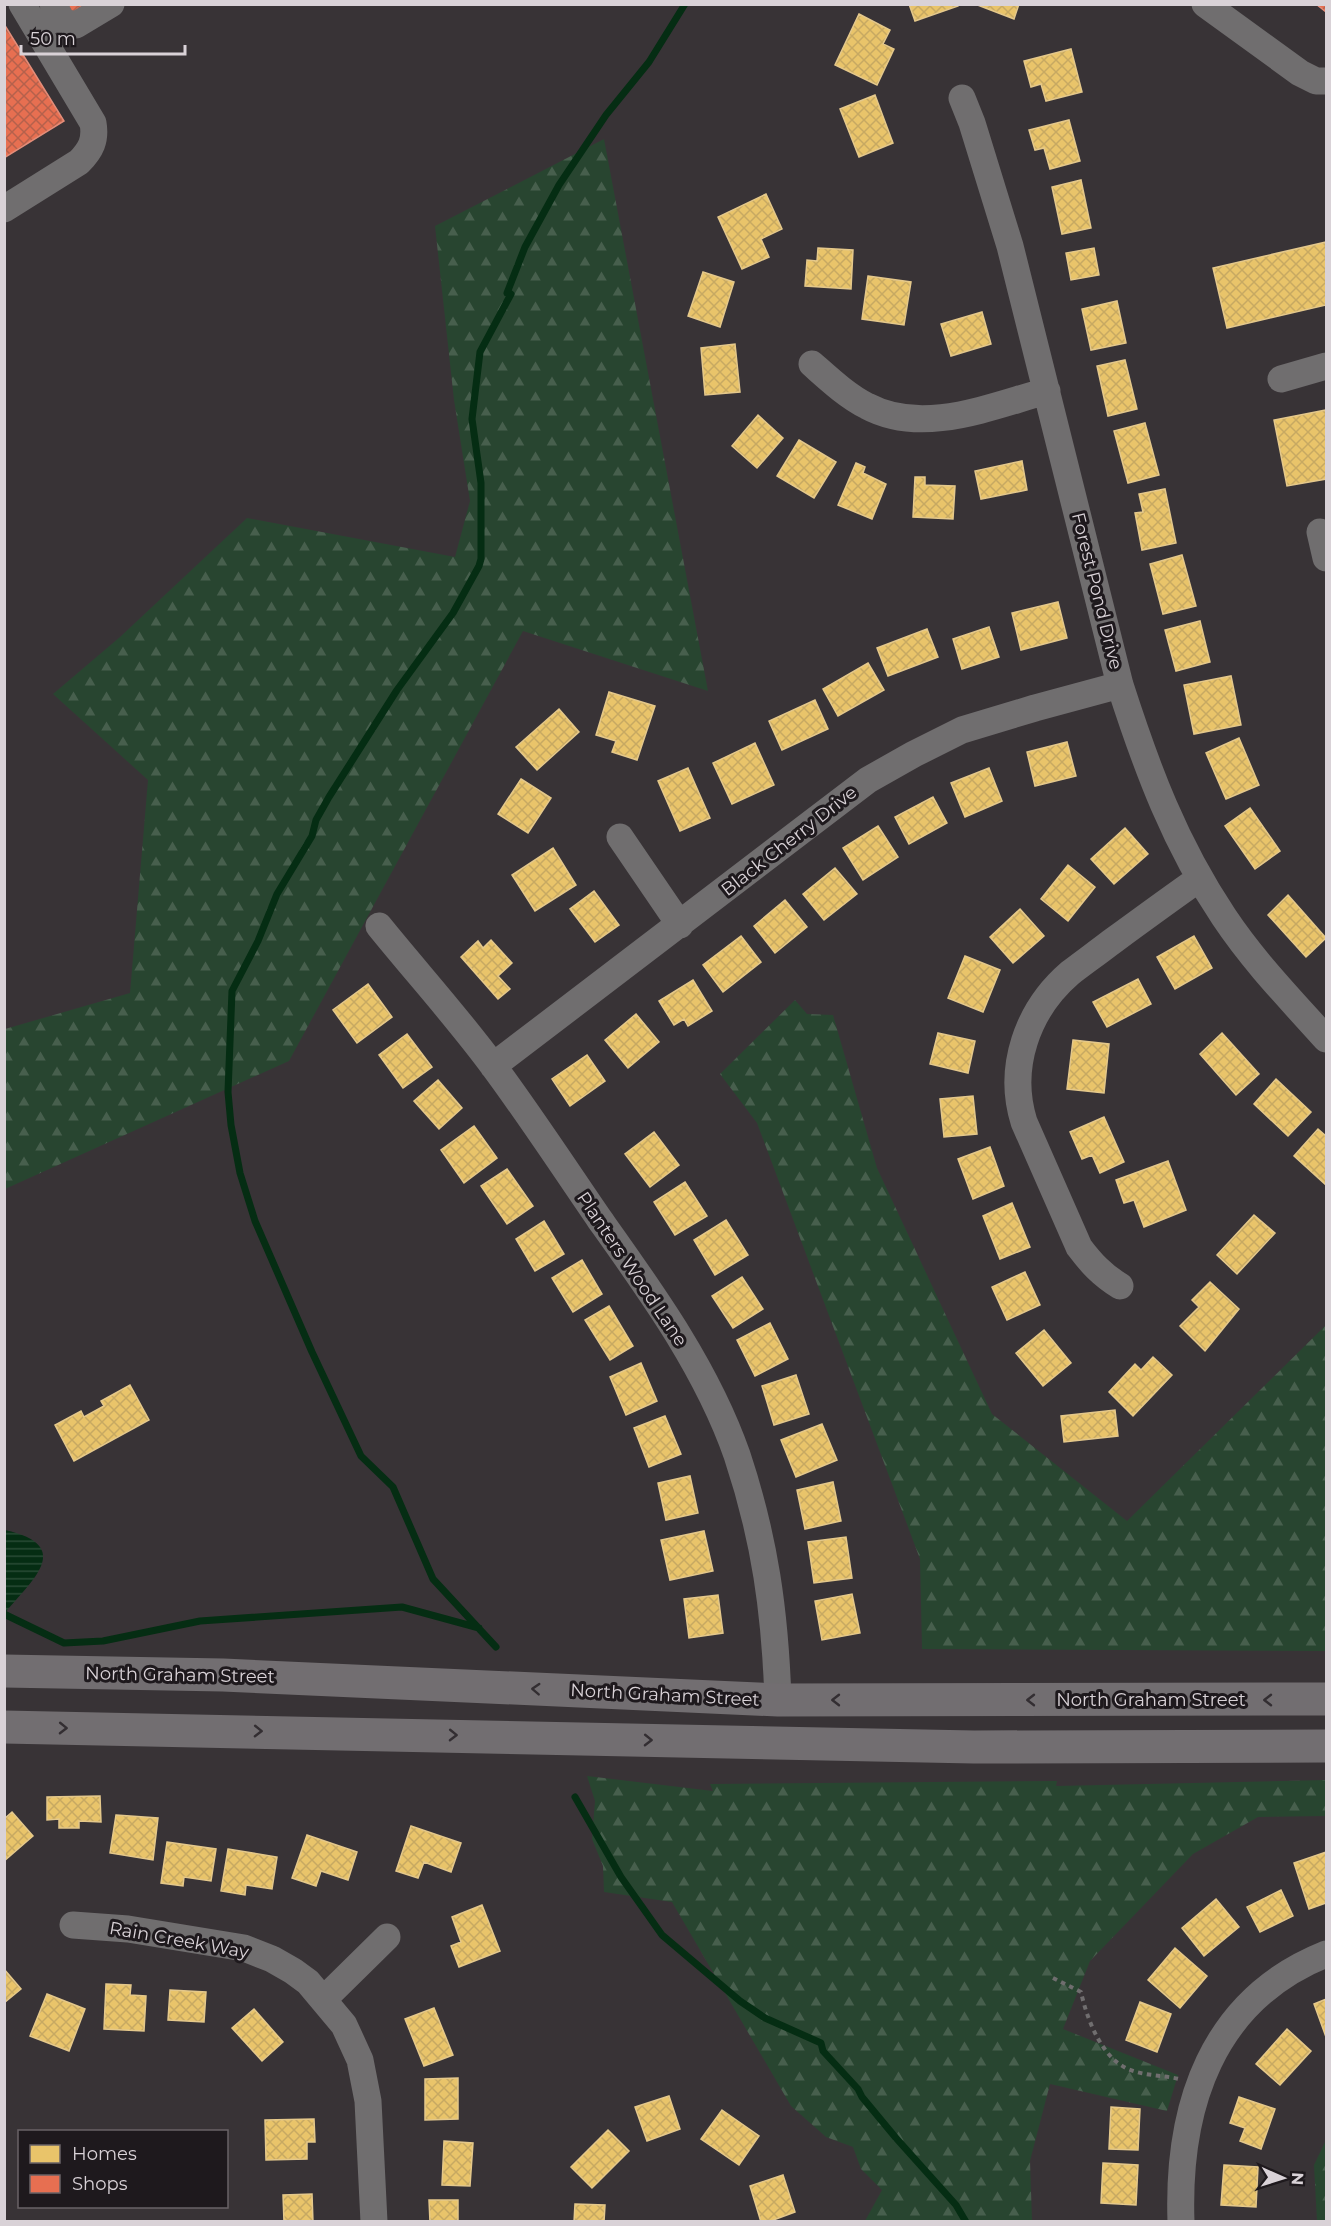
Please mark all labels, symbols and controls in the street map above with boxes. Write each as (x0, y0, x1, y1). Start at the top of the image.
scale bar (21, 18, 184, 56)
text: 50 m (30, 28, 76, 50)
street label: Forest Pond Drive (1067, 510, 1127, 672)
street label: Black Cherry Drive (717, 781, 861, 901)
street label: Planters Wood Lane (572, 1187, 692, 1351)
street label: North Graham Street (85, 1662, 275, 1688)
street label: North Graham Street (570, 1679, 760, 1711)
one-way arrow (532, 1683, 541, 1696)
street label: North Graham Street (1056, 1689, 1246, 1711)
one-way arrow (832, 1694, 841, 1706)
one-way arrow (1027, 1694, 1036, 1706)
one-way arrow (1264, 1694, 1273, 1706)
one-way arrow (58, 1721, 67, 1734)
one-way arrow (253, 1725, 262, 1737)
one-way arrow (448, 1729, 457, 1741)
one-way arrow (643, 1733, 652, 1746)
street label: Rain Creek Way (108, 1917, 251, 1963)
legend (18, 2130, 228, 2208)
text: Homes (72, 2143, 137, 2165)
north arrow (1253, 2148, 1313, 2208)
text: N (1288, 2172, 1307, 2186)
text: Shops (72, 2173, 128, 2195)

